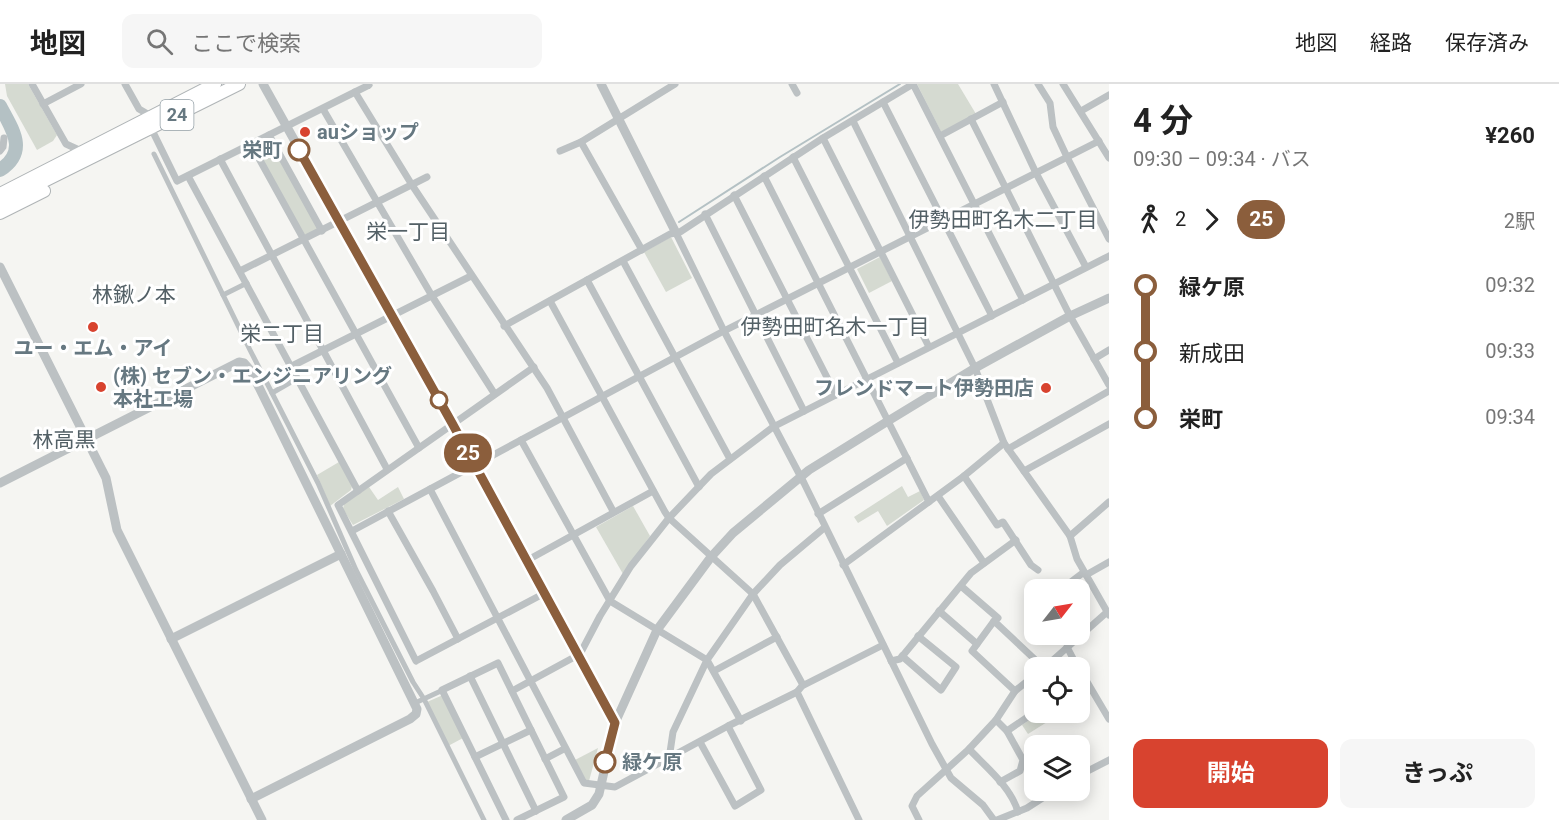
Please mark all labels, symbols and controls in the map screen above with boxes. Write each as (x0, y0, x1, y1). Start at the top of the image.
search box (122, 14, 542, 68)
icon: search (143, 25, 176, 58)
text: 地図 (30, 27, 86, 60)
text: ここで検索 (191, 31, 301, 56)
text: 地図 (1295, 31, 1337, 55)
text: 経路 (1370, 31, 1412, 55)
text: 保存済み (1445, 31, 1529, 55)
road number: 24 (160, 100, 194, 130)
text: 4 分 (1133, 101, 1193, 140)
place label: auショップ (317, 120, 419, 144)
text: ¥260 (1485, 123, 1535, 148)
marker: auショップ (298, 125, 312, 139)
place label: 栄町 (242, 138, 282, 162)
marker: 栄町 (288, 139, 310, 161)
text: 09:30 – 09:34 · バス (1133, 147, 1311, 171)
icon: walk (1133, 203, 1166, 236)
icon: forward (1195, 203, 1228, 236)
text: 2 (1175, 207, 1186, 231)
text: 25 (1249, 207, 1273, 231)
district label: 伊勢田町名木二丁目 (909, 208, 1098, 232)
text: 2駅 (1504, 209, 1535, 233)
district label: 栄一丁目 (366, 220, 450, 244)
text: 09:32 (1485, 273, 1535, 297)
text: 緑ケ原 (1179, 275, 1245, 300)
district label: 林鍬ノ本 (92, 283, 176, 307)
district label: 伊勢田町名木一丁目 (741, 315, 930, 339)
marker: ユー・エム・アイ (86, 320, 100, 334)
district label: 栄二丁目 (240, 322, 324, 346)
place label: ユー・エム・アイ (14, 336, 173, 360)
text: 09:33 (1485, 339, 1535, 363)
text: 新成田 (1179, 341, 1245, 366)
place label: (株) セブン・エンジニアリング 本社工場 (113, 364, 392, 411)
place label: フレンドマート伊勢田店 (814, 376, 1034, 400)
marker: (株) セブン・エンジニアリング 本社工場 (94, 380, 108, 394)
marker: フレンドマート伊勢田店 (1039, 381, 1053, 395)
unlabelled marker (430, 391, 448, 409)
text: 09:34 (1485, 405, 1535, 429)
text: 栄町 (1179, 407, 1223, 432)
district label: 林高黒 (33, 428, 96, 452)
line badge: 25 (441, 434, 495, 472)
text: 25 (456, 441, 480, 465)
north arrow (1024, 579, 1090, 645)
map controls (1024, 579, 1090, 801)
button: locate (1024, 657, 1090, 723)
button: layers (1024, 735, 1090, 801)
button: 開始 (1133, 739, 1328, 808)
button: きっぷ (1340, 739, 1535, 808)
place label: 緑ケ原 (622, 750, 682, 774)
marker: 緑ケ原 (594, 751, 616, 773)

